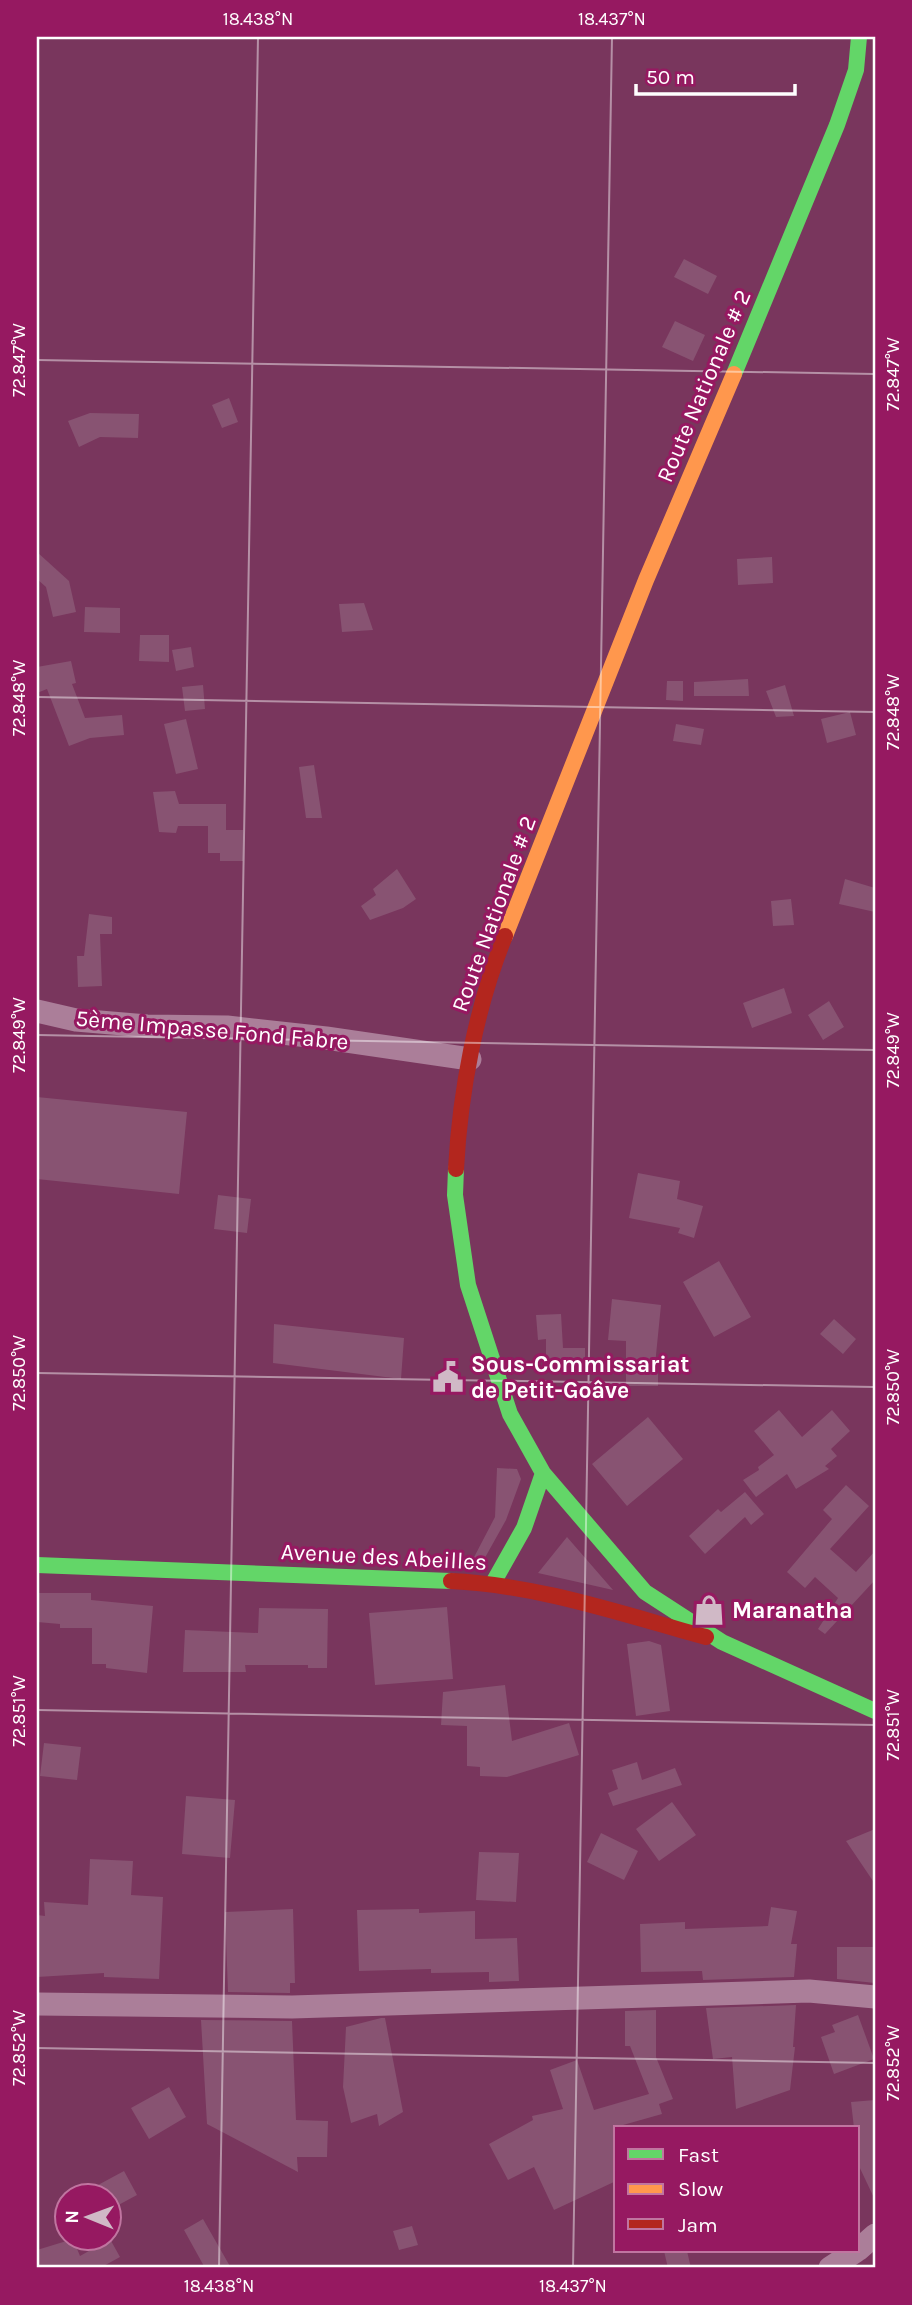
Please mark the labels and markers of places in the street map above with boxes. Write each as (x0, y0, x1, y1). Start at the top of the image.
place label: Sous-Commissariat de Petit-Goâve (471, 1351, 689, 1404)
public building icon: Sous-Commissariat de Petit-Goâve (431, 1360, 465, 1394)
shop icon: Maranatha (692, 1593, 726, 1627)
place label: Maranatha (732, 1597, 853, 1624)

